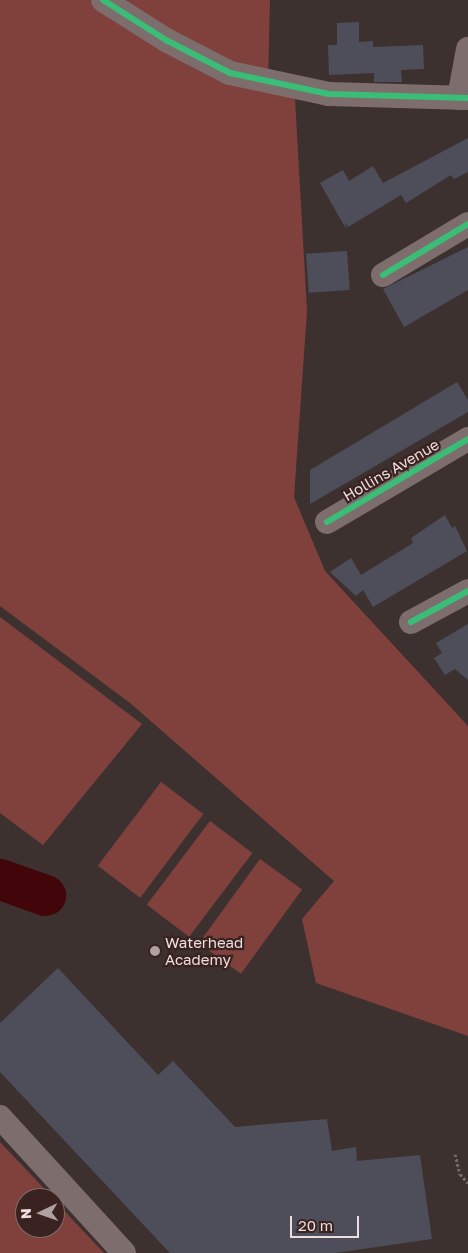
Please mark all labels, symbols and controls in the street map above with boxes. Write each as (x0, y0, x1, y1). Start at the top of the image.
street label: Hollins Avenue (340, 435, 442, 505)
place label: Waterhead Academy (165, 933, 243, 968)
marker: Waterhead Academy (149, 945, 161, 957)
north arrow (15, 1188, 65, 1238)
scale bar (293, 1206, 362, 1238)
text: N (17, 1208, 34, 1220)
text: 20 m (298, 1216, 333, 1234)

